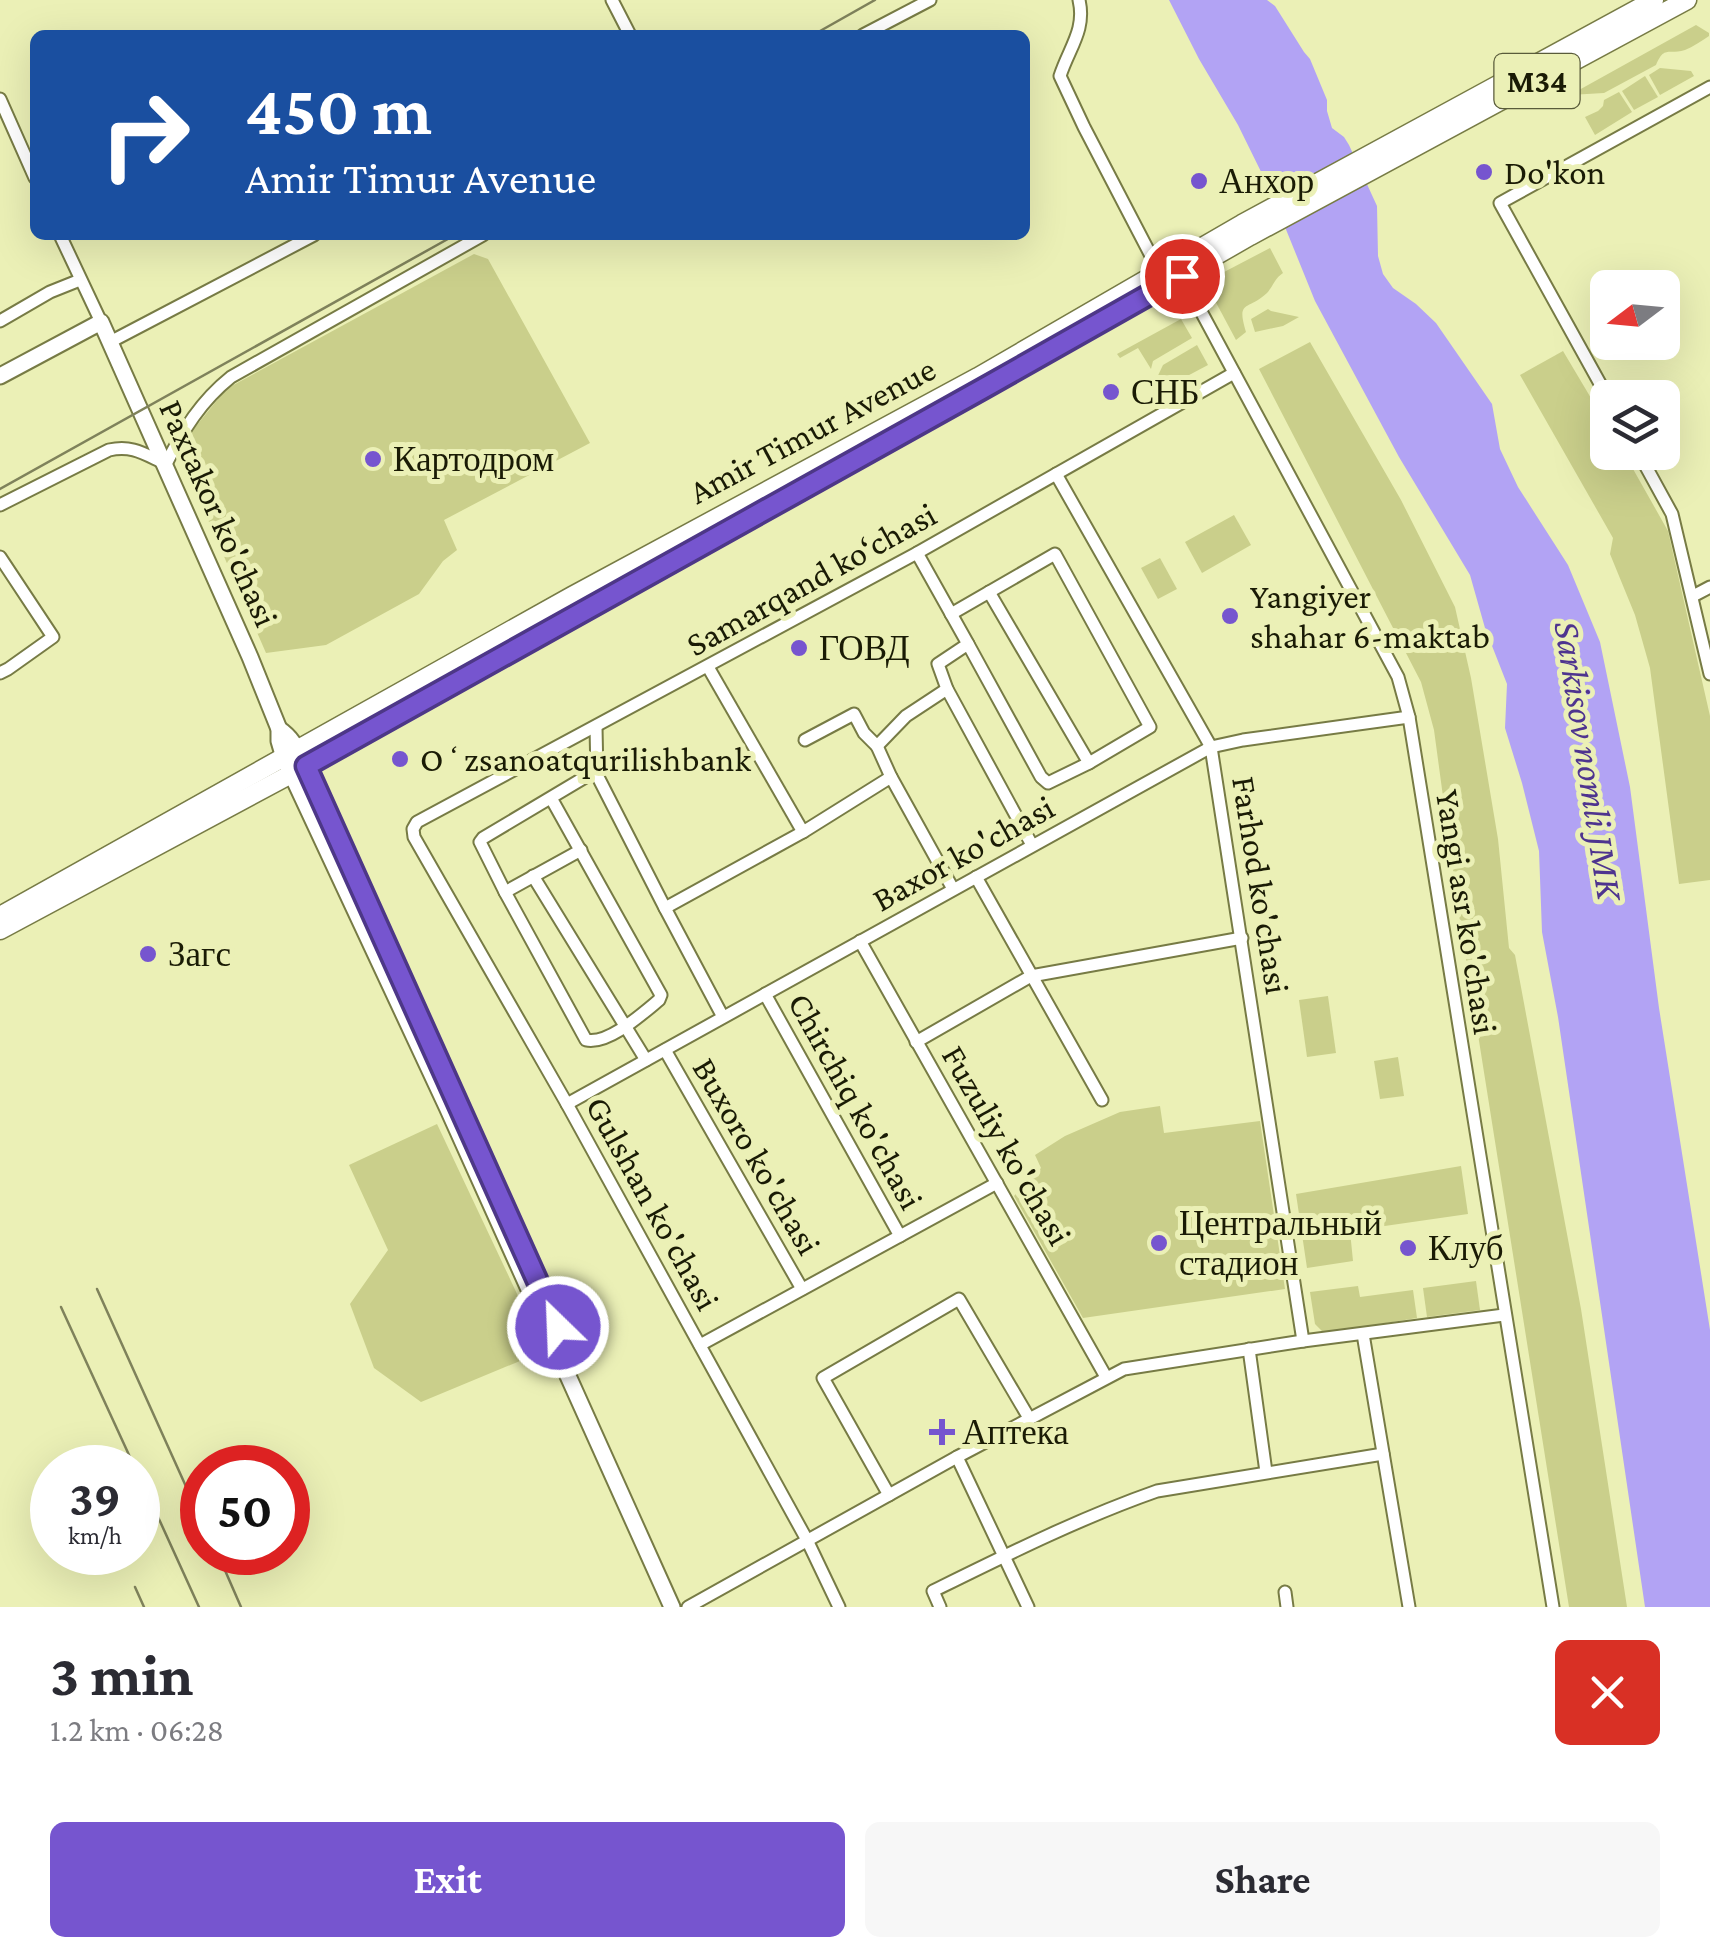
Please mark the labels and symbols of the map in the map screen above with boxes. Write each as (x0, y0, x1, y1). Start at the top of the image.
road number: M34 (1494, 54, 1580, 108)
place label: Do'kon (1504, 153, 1606, 192)
marker: Do'kon (1473, 161, 1495, 183)
place label: Анхор (1219, 162, 1314, 201)
marker: Анхор (1188, 170, 1210, 192)
pin (1140, 234, 1225, 319)
north arrow (1590, 270, 1680, 360)
street label: Amir Timur Avenue (682, 349, 942, 512)
place label: СНБ (1131, 373, 1200, 412)
marker: СНБ (1100, 381, 1122, 403)
street label: Paxtakor ko'chasi (151, 394, 286, 633)
place label: Картодром (393, 440, 554, 479)
marker: Картодром (362, 448, 384, 470)
street label: Samarqand ko‘chasi (680, 495, 943, 664)
place label: Yangiyer shahar 6-maktab (1250, 577, 1490, 656)
marker: Yangiyer shahar 6-maktab (1219, 605, 1241, 627)
water label: Sarkisov nomli JMK (1546, 618, 1632, 905)
place label: ГОВД (819, 629, 910, 668)
marker: ГОВД (788, 637, 810, 659)
place label: Oʻzsanoatqurilishbank (420, 740, 751, 779)
marker: Oʻzsanoatqurilishbank (389, 748, 411, 770)
street label: Farhod ko'chasi (1224, 773, 1297, 997)
street label: Baxor ko'chasi (866, 787, 1061, 919)
street label: Yangi asr ko'chasi (1428, 787, 1505, 1037)
place label: Загс (168, 935, 231, 974)
marker: Загс (137, 943, 159, 965)
street label: Chirchiq ko'chasi (780, 986, 931, 1216)
street label: Fuzuliy ko'chasi (934, 1039, 1079, 1252)
street label: Buxoro ko'chasi (685, 1051, 829, 1262)
street label: Gulshan ko'chasi (578, 1090, 727, 1317)
place label: Центральный стадион (1179, 1204, 1382, 1283)
place label: Клуб (1428, 1229, 1504, 1268)
marker: Центральный стадион (1148, 1232, 1170, 1254)
marker: Клуб (1397, 1237, 1419, 1259)
position arrow (506, 1275, 610, 1379)
place label: Аптека (962, 1413, 1069, 1452)
marker: Аптека (931, 1421, 953, 1443)
speed limit sign: 50 (180, 1445, 310, 1575)

